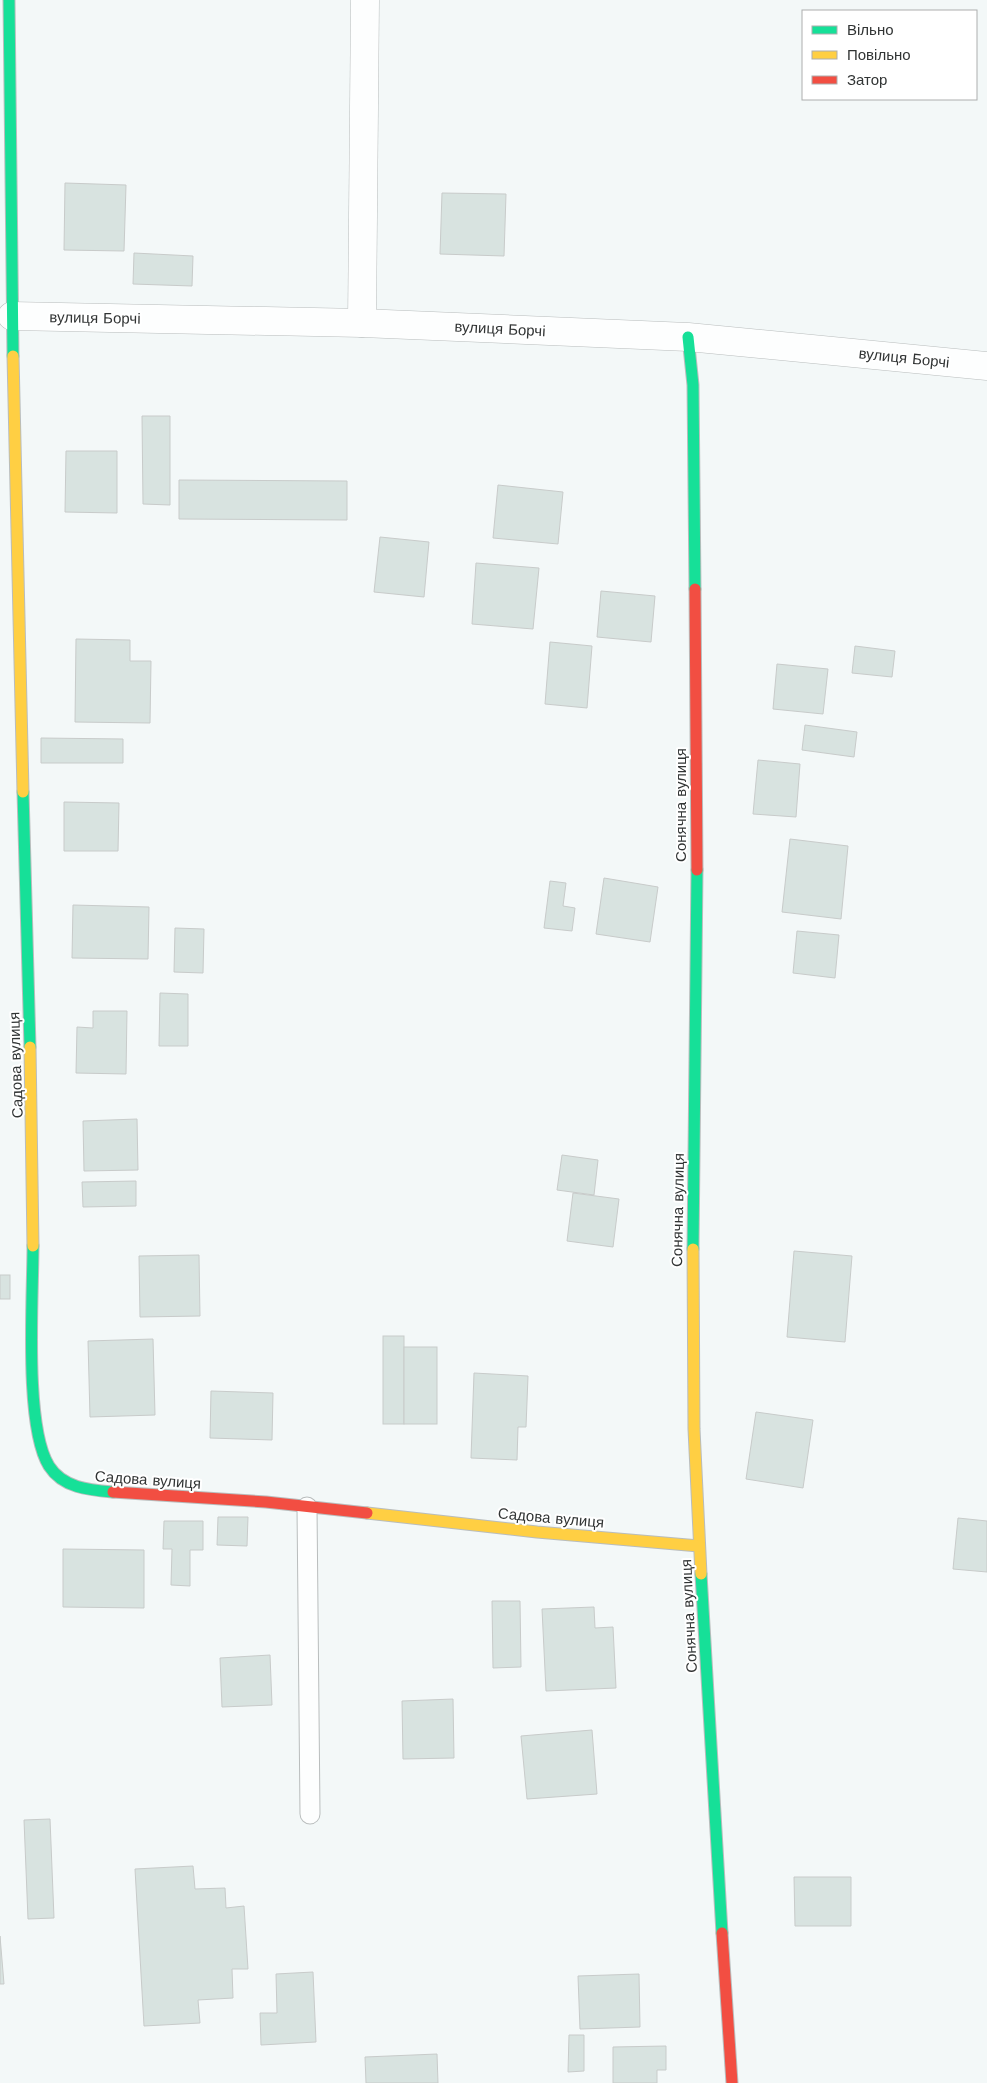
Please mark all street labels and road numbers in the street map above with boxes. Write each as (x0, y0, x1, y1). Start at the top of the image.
street label: вулиця Борчі (49, 308, 141, 328)
street label: вулиця Борчі (454, 318, 546, 340)
street label: вулиця Борчі (858, 344, 950, 372)
street label: Сонячна вулиця (672, 748, 690, 862)
street label: Садова вулиця (5, 1012, 27, 1118)
street label: Сонячна вулиця (668, 1153, 688, 1267)
street label: Садова вулиця (94, 1467, 202, 1493)
street label: Садова вулиця (497, 1504, 605, 1532)
street label: Сонячна вулиця (677, 1559, 701, 1673)

